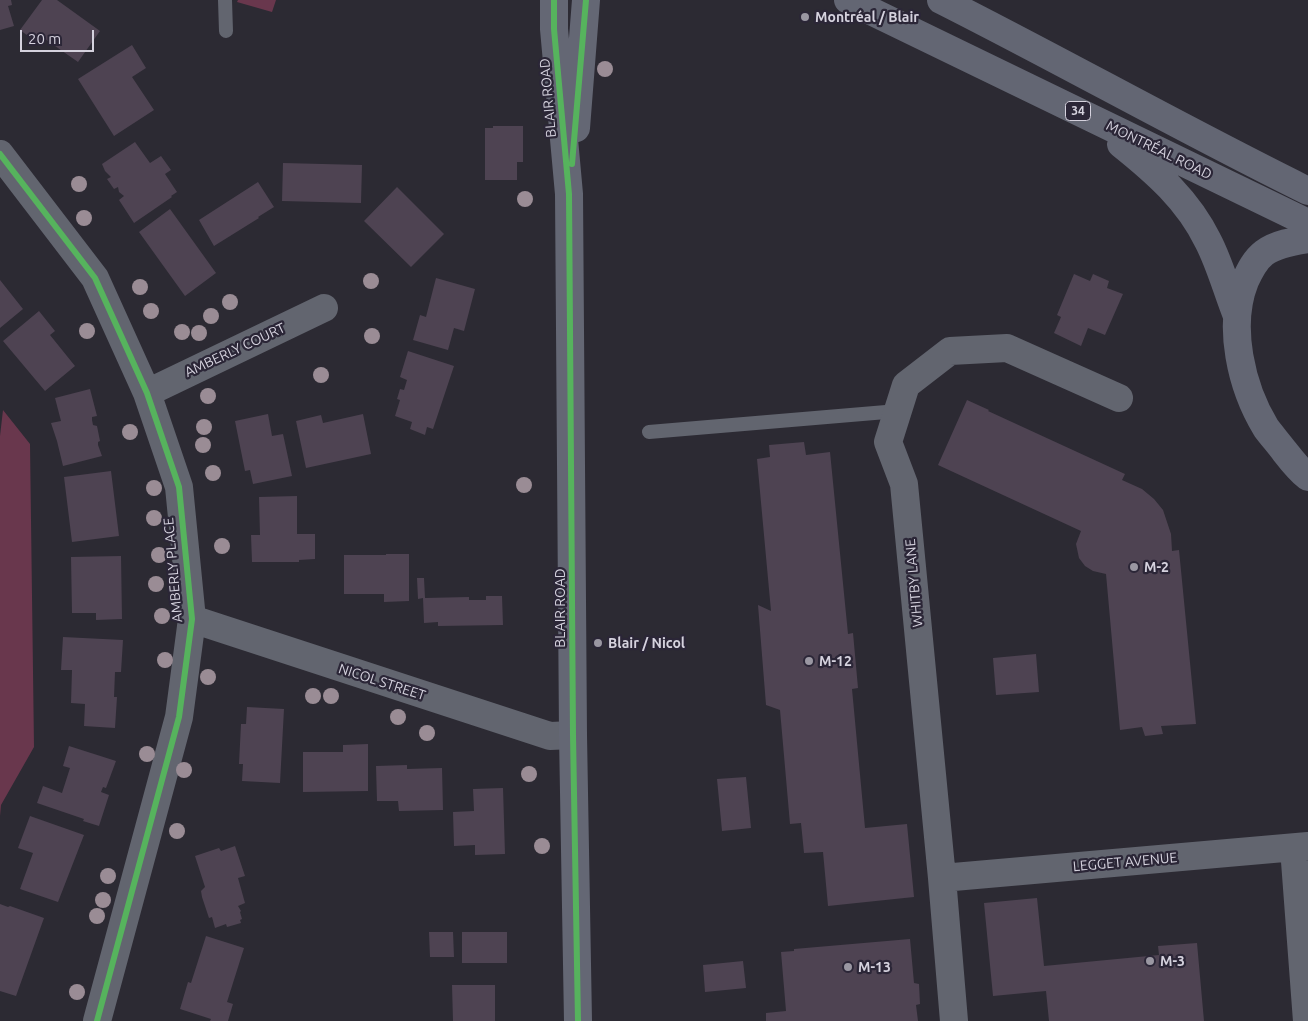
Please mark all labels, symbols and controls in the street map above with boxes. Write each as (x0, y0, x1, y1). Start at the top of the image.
place label: Montréal / Blair (815, 9, 919, 25)
marker: Montréal / Blair (799, 11, 811, 23)
scale bar (22, 20, 96, 52)
text: 20 m (28, 30, 61, 47)
street label: BLAIR ROAD (536, 58, 560, 138)
road number: 34 (1066, 102, 1090, 120)
street label: MONTRÉAL ROAD (1103, 117, 1215, 183)
street label: AMBERLY COURT (182, 319, 288, 381)
street label: AMBERLY PLACE (160, 517, 186, 623)
street label: WHITBY LANE (902, 538, 926, 628)
place label: M-2 (1144, 559, 1169, 575)
marker: M-2 (1128, 561, 1140, 573)
street label: BLAIR ROAD (552, 568, 568, 648)
place label: Blair / Nicol (608, 635, 685, 651)
marker: Blair / Nicol (592, 637, 604, 649)
place label: M-12 (819, 653, 852, 669)
marker: M-12 (803, 655, 815, 667)
street label: NICOL STREET (336, 660, 428, 704)
street label: LEGGET AVENUE (1072, 849, 1178, 875)
place label: M-3 (1160, 953, 1185, 969)
marker: M-3 (1144, 955, 1156, 967)
place label: M-13 (858, 959, 891, 975)
marker: M-13 (842, 961, 854, 973)

